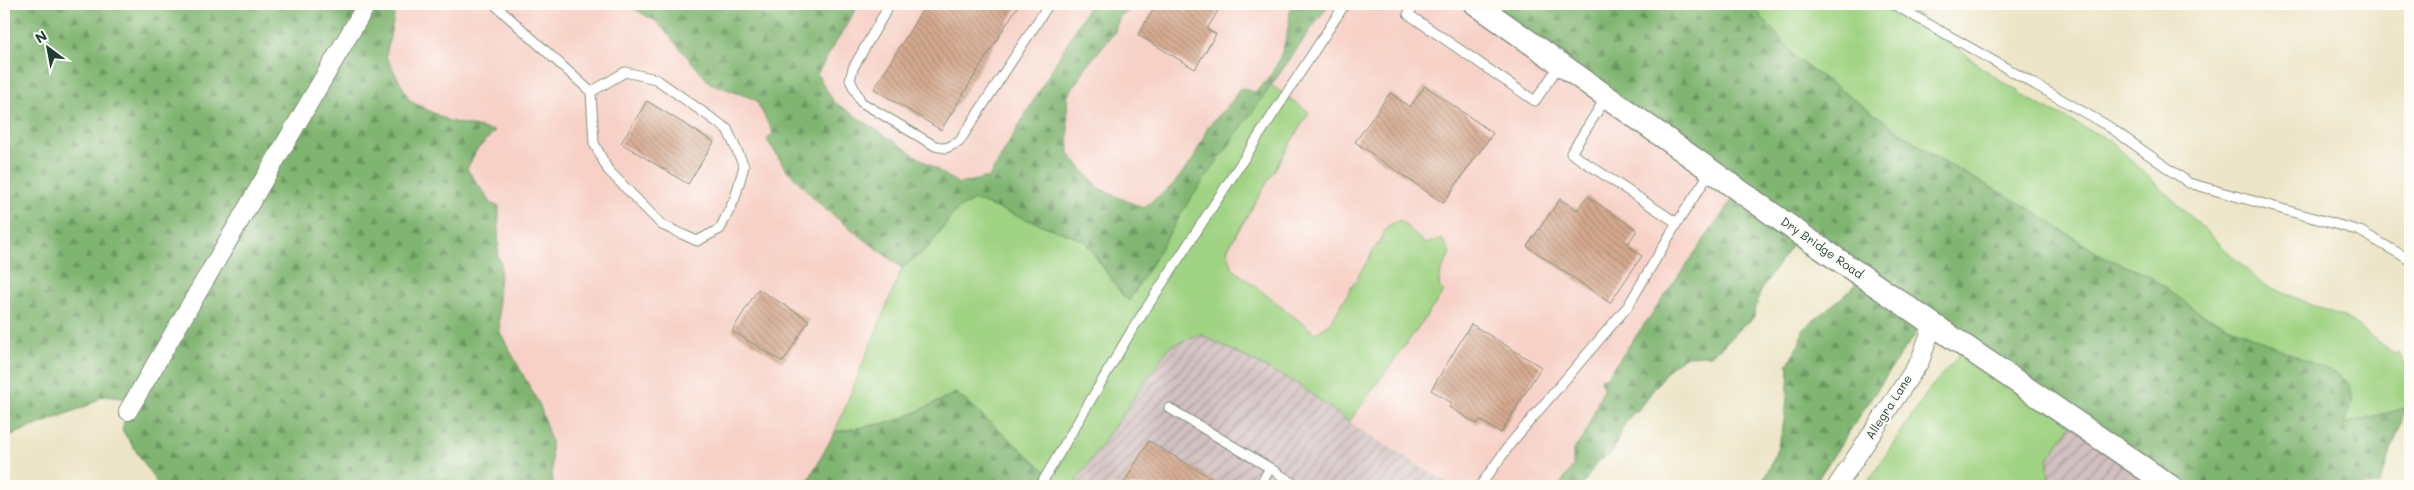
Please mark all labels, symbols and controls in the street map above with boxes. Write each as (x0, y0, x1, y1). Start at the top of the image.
north arrow (22, 22, 72, 72)
text: N (31, 26, 50, 47)
street label: Dry Bridge Road (1778, 213, 1867, 282)
street label: Allegra Lane (1861, 371, 1915, 442)

